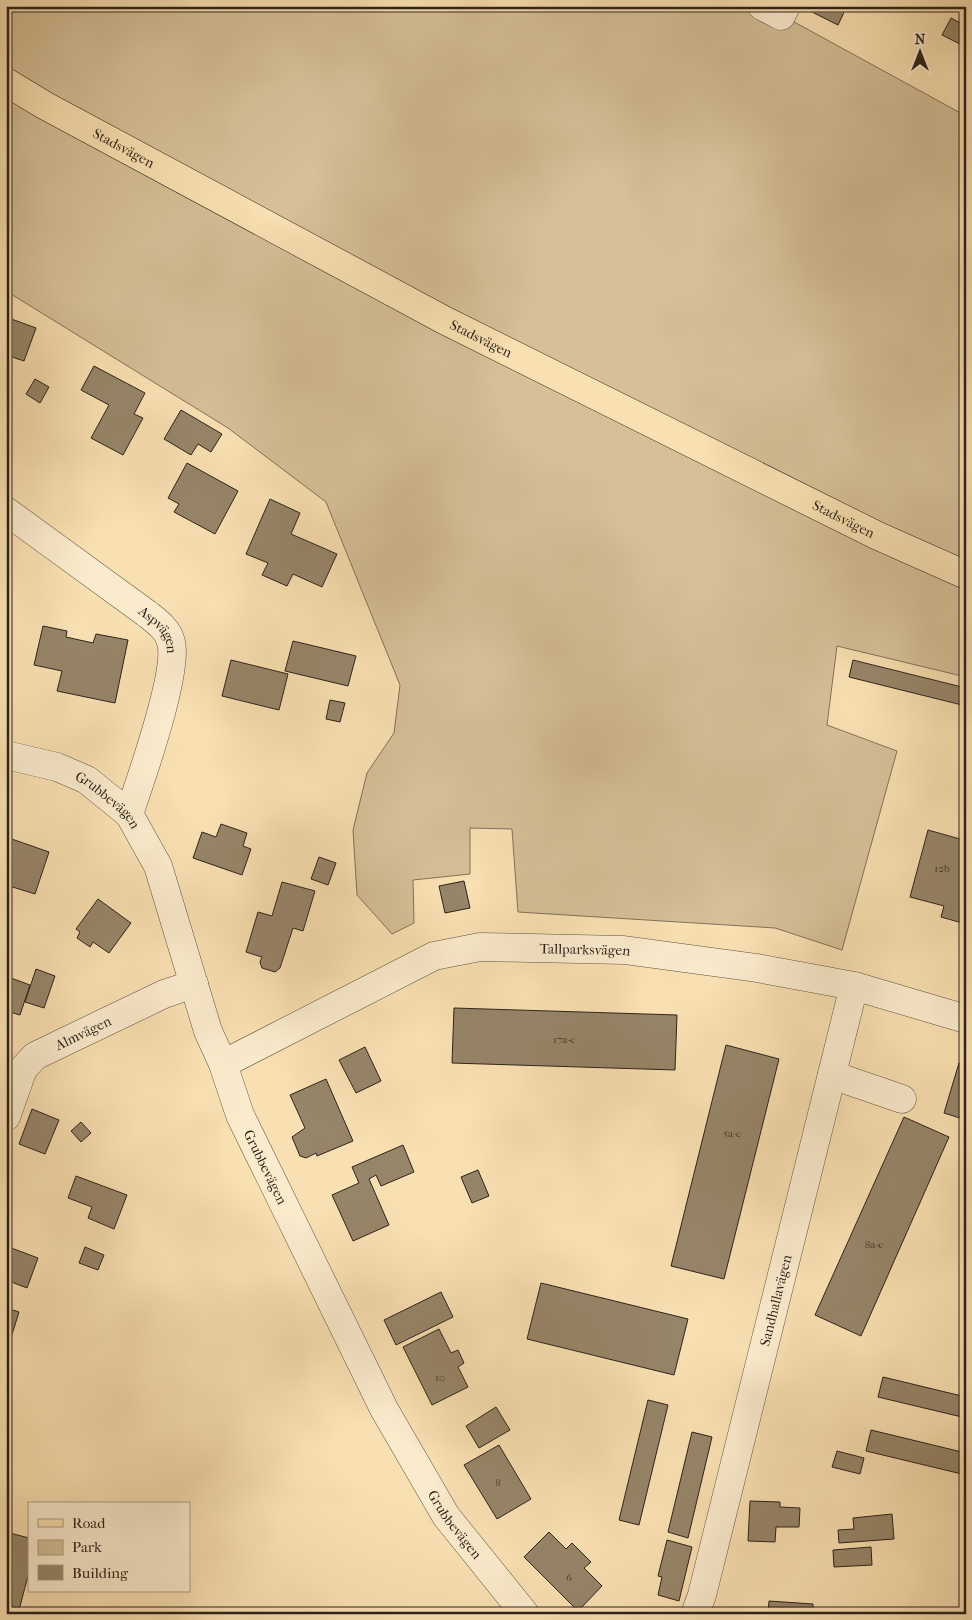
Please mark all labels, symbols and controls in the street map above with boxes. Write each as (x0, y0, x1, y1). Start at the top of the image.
north arrow (894, 28, 944, 78)
text: N (915, 31, 926, 48)
street label: Stadsvägen (90, 125, 157, 172)
street label: Stadsvägen (447, 316, 515, 362)
street label: Stadsvägen (809, 497, 877, 542)
street label: Aspvägen (134, 602, 180, 654)
street label: Grubbevägen (73, 768, 144, 832)
house number: 12b (934, 862, 950, 875)
street label: Tallparksvägen (540, 940, 631, 960)
street label: Almvägen (52, 1013, 114, 1054)
house number: 17a-c (553, 1033, 575, 1046)
street label: Grubbevägen (240, 1127, 291, 1207)
house number: 5a-c (723, 1127, 741, 1140)
house number: 8a-c (865, 1238, 883, 1251)
street label: Sandhallavägen (756, 1253, 796, 1348)
house number: 10 (435, 1371, 445, 1384)
house number: 8 (495, 1476, 501, 1489)
street label: Grubbevägen (424, 1487, 485, 1562)
legend (28, 1502, 190, 1592)
text: Road (72, 1514, 106, 1532)
text: Park (72, 1538, 102, 1556)
text: Building (72, 1564, 129, 1582)
house number: 6 (566, 1571, 572, 1584)

